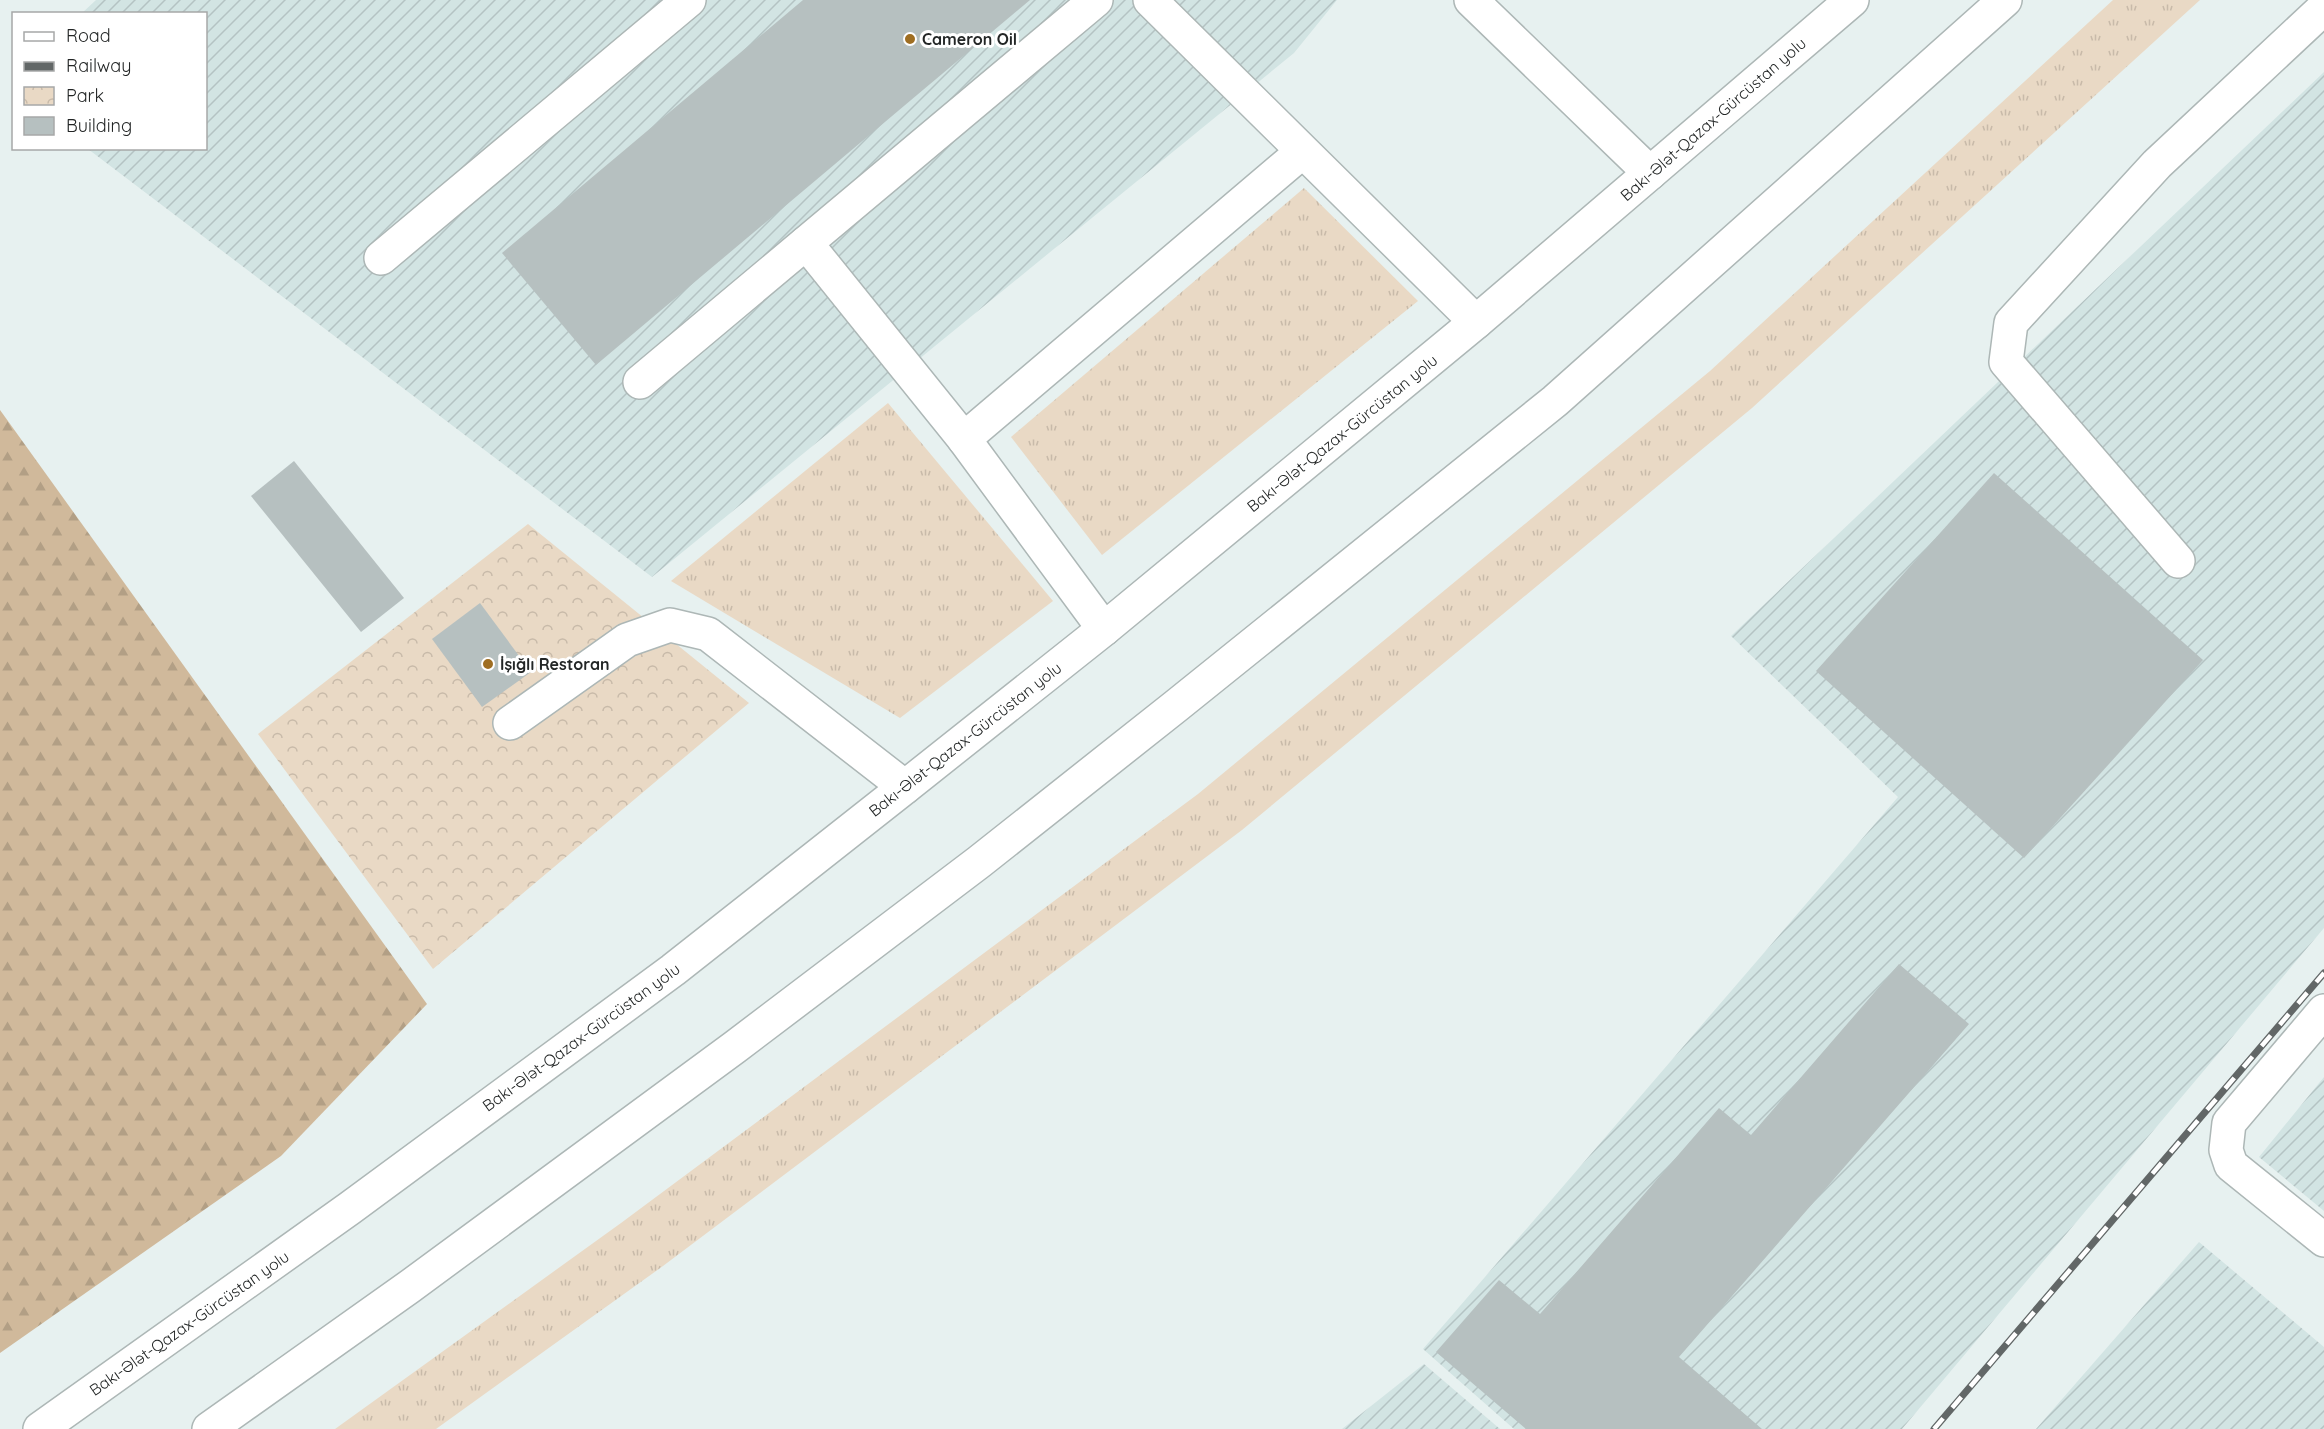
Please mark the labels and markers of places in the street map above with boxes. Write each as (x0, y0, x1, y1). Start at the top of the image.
place label: Cameron Oil (922, 29, 1017, 49)
marker: Cameron Oil (903, 32, 917, 46)
place label: İşığlı Restoran (500, 654, 610, 674)
marker: İşığlı Restoran (481, 657, 495, 671)

